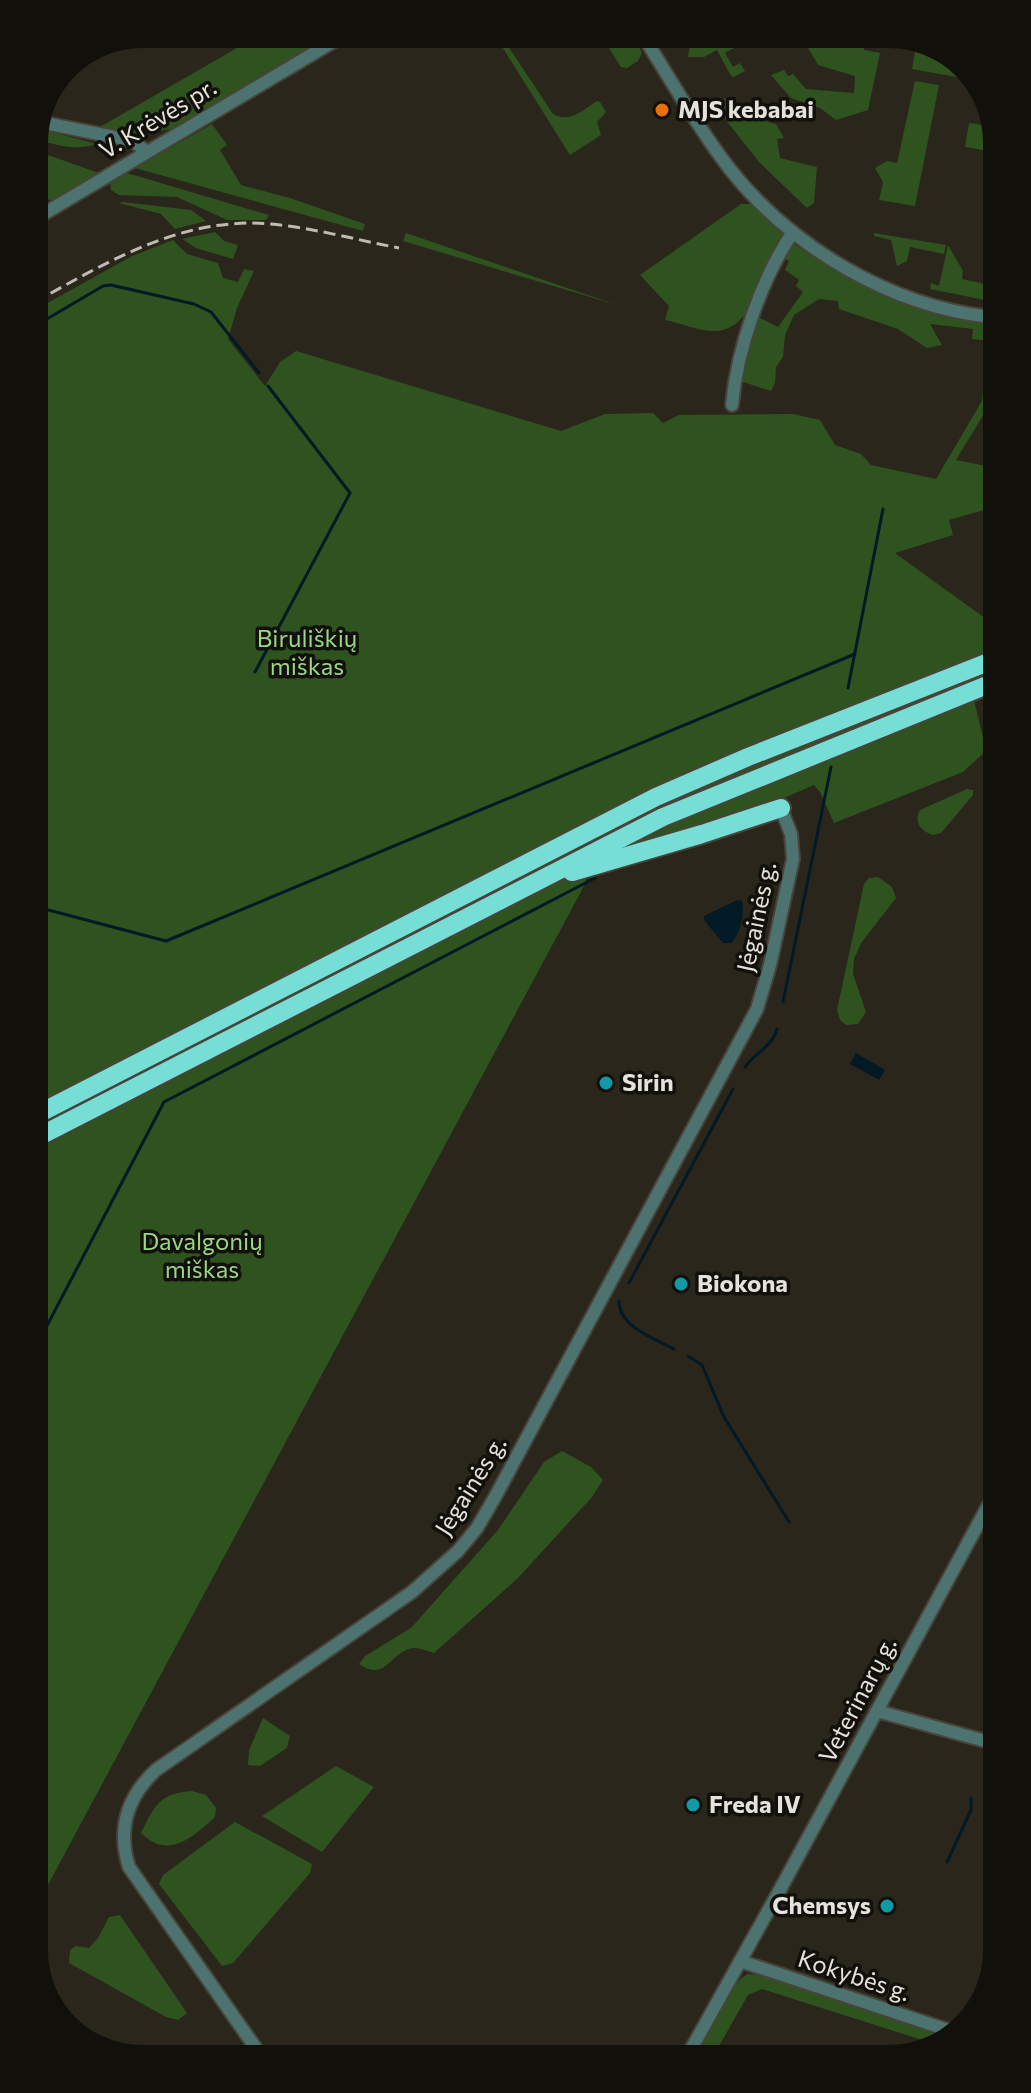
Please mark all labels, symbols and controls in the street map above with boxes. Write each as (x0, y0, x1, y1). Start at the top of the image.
street label: V. Krėvės pr. (94, 71, 221, 164)
place label: MJS kebabai (678, 94, 814, 123)
marker: MJS kebabai (653, 101, 671, 119)
park label: Biruliškių miškas (257, 623, 357, 680)
street label: Jėgainės g. (730, 859, 781, 974)
place label: Sirin (622, 1067, 674, 1096)
marker: Sirin (597, 1074, 615, 1092)
park label: Davalgonių miškas (141, 1226, 263, 1283)
place label: Biokona (697, 1268, 788, 1297)
marker: Biokona (672, 1275, 690, 1293)
street label: Jėgainės g. (428, 1430, 512, 1540)
street label: Veterinarų g. (811, 1632, 902, 1767)
place label: Freda IV (709, 1789, 801, 1818)
marker: Freda IV (684, 1796, 702, 1814)
place label: Chemsys (772, 1890, 871, 1919)
marker: Chemsys (878, 1897, 896, 1915)
street label: Kokybės g. (795, 1943, 914, 2006)

